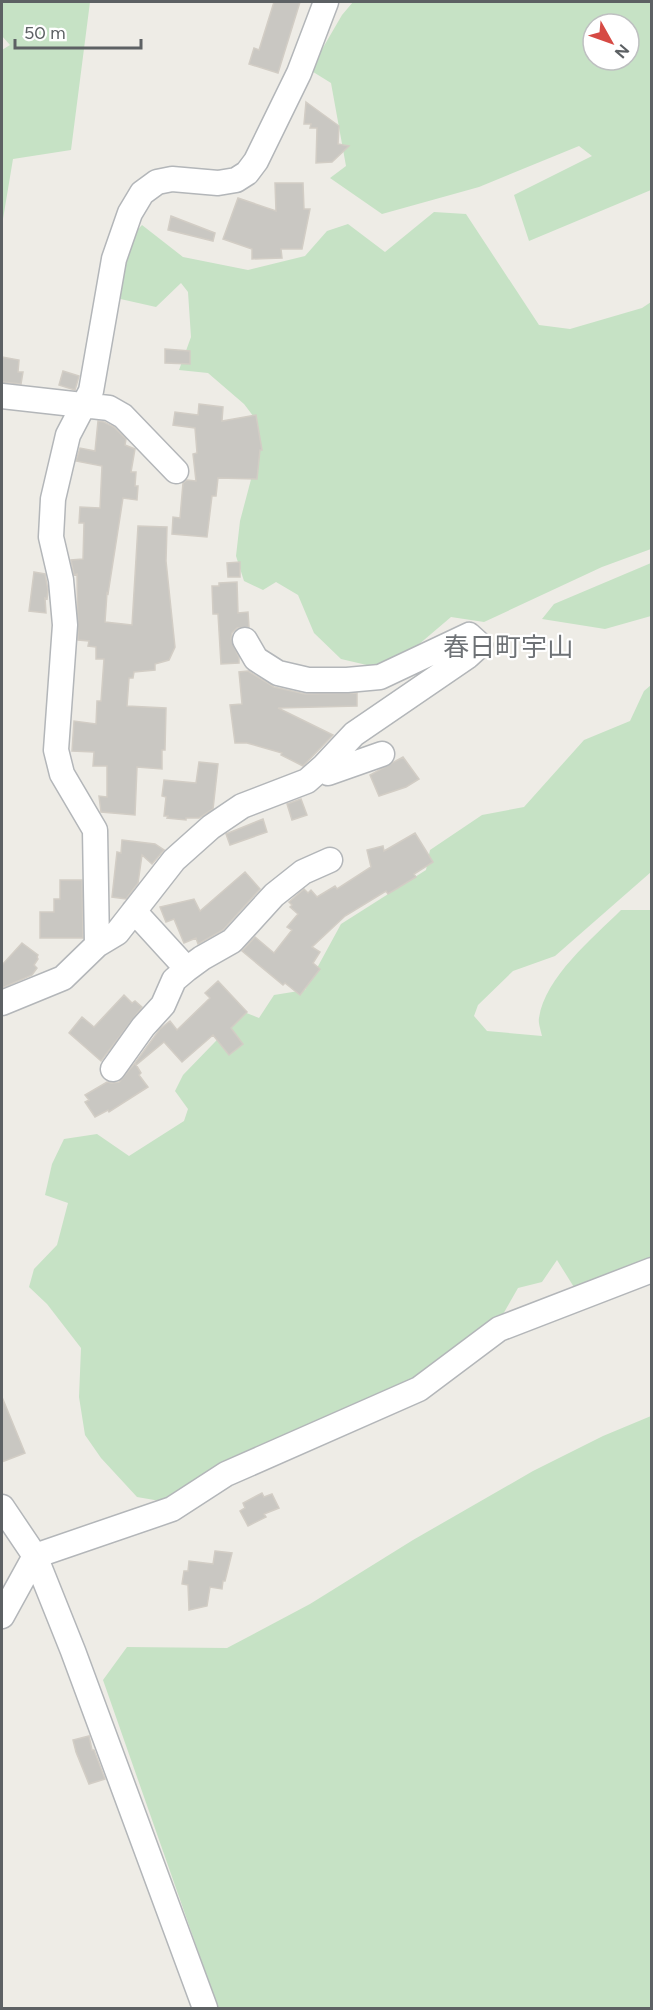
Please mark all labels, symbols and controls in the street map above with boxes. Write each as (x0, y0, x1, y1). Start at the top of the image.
scale bar (15, 12, 141, 50)
north arrow (581, 12, 641, 72)
text: 50 m (24, 22, 66, 44)
text: N (611, 40, 633, 62)
district label: 春日町宇山 (443, 631, 573, 663)

